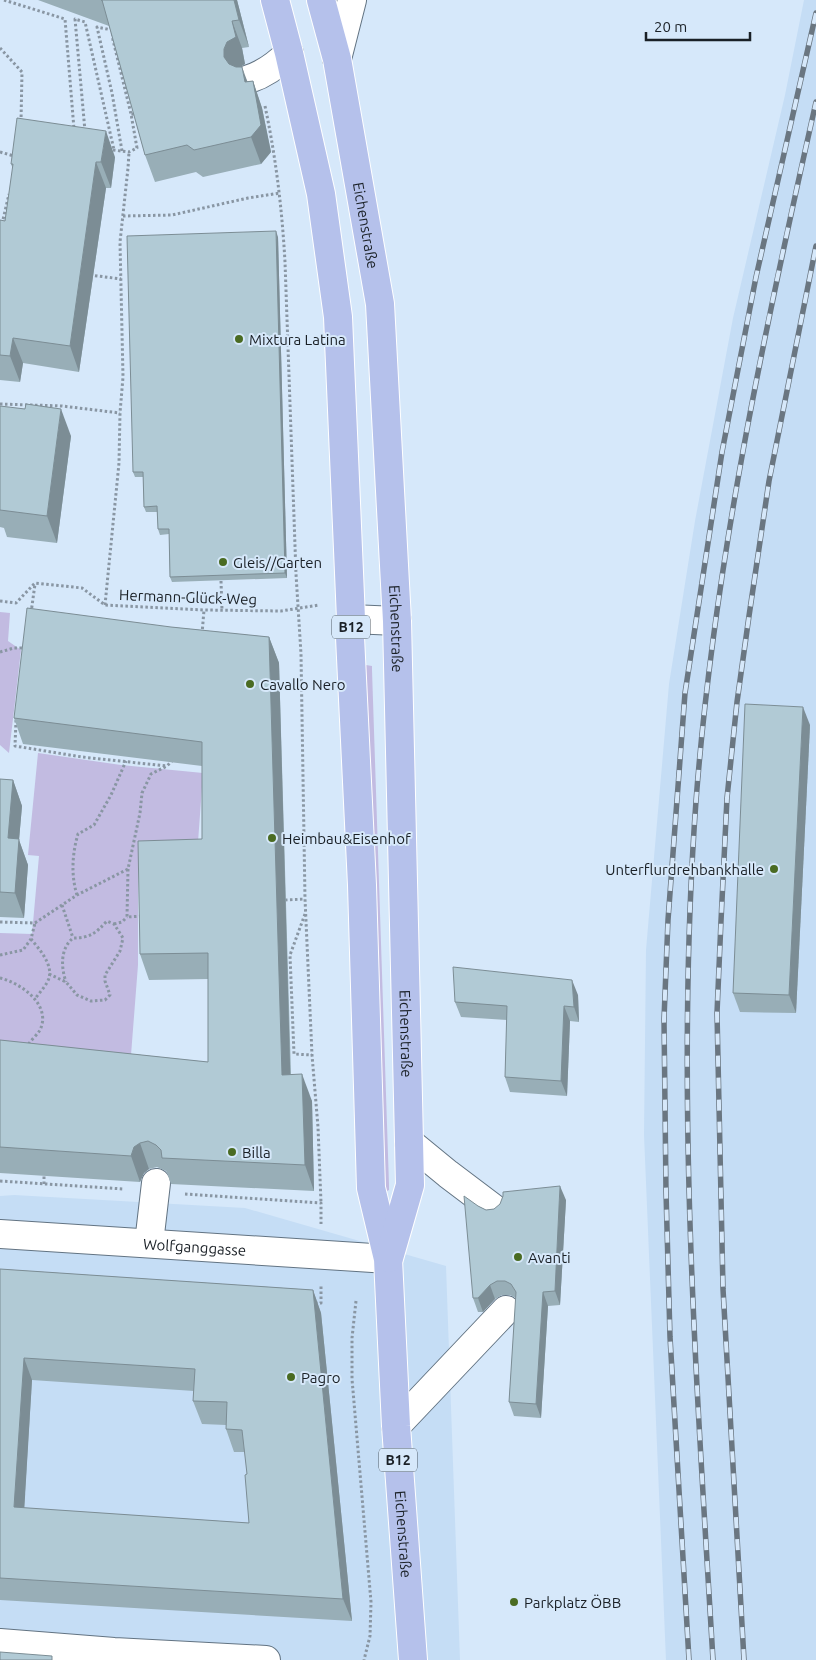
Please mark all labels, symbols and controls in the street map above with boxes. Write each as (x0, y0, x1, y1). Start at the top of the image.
scale bar (646, 10, 750, 42)
text: 20 m (654, 18, 687, 35)
street label: Eichenstraße (350, 181, 382, 270)
place label: Mixtura Latina (249, 331, 346, 348)
marker: Mixtura Latina (233, 333, 245, 345)
place label: Gleis//Garten (233, 554, 322, 571)
marker: Gleis//Garten (217, 556, 229, 568)
street label: Eichenstraße (387, 584, 407, 673)
street label: Hermann-Glück-Weg (119, 586, 257, 608)
road number: B12 (332, 616, 370, 638)
place label: Cavallo Nero (260, 676, 345, 693)
marker: Cavallo Nero (244, 678, 256, 690)
place label: Heimbau&Eisenhof (282, 830, 411, 847)
marker: Heimbau&Eisenhof (266, 832, 278, 844)
place label: Unterflurdrehbankhalle (605, 861, 764, 878)
marker: Unterflurdrehbankhalle (768, 863, 780, 875)
street label: Eichenstraße (397, 990, 416, 1078)
place label: Billa (242, 1144, 271, 1161)
marker: Billa (226, 1146, 238, 1158)
street label: Wolfganggasse (142, 1235, 247, 1258)
place label: Avanti (528, 1249, 571, 1266)
marker: Avanti (512, 1251, 524, 1263)
place label: Pagro (301, 1369, 341, 1386)
marker: Pagro (285, 1371, 297, 1383)
road number: B12 (379, 1448, 417, 1472)
street label: Eichenstraße (392, 1490, 416, 1579)
place label: Parkplatz ÖBB (524, 1594, 621, 1611)
marker: Parkplatz ÖBB (508, 1596, 520, 1608)

